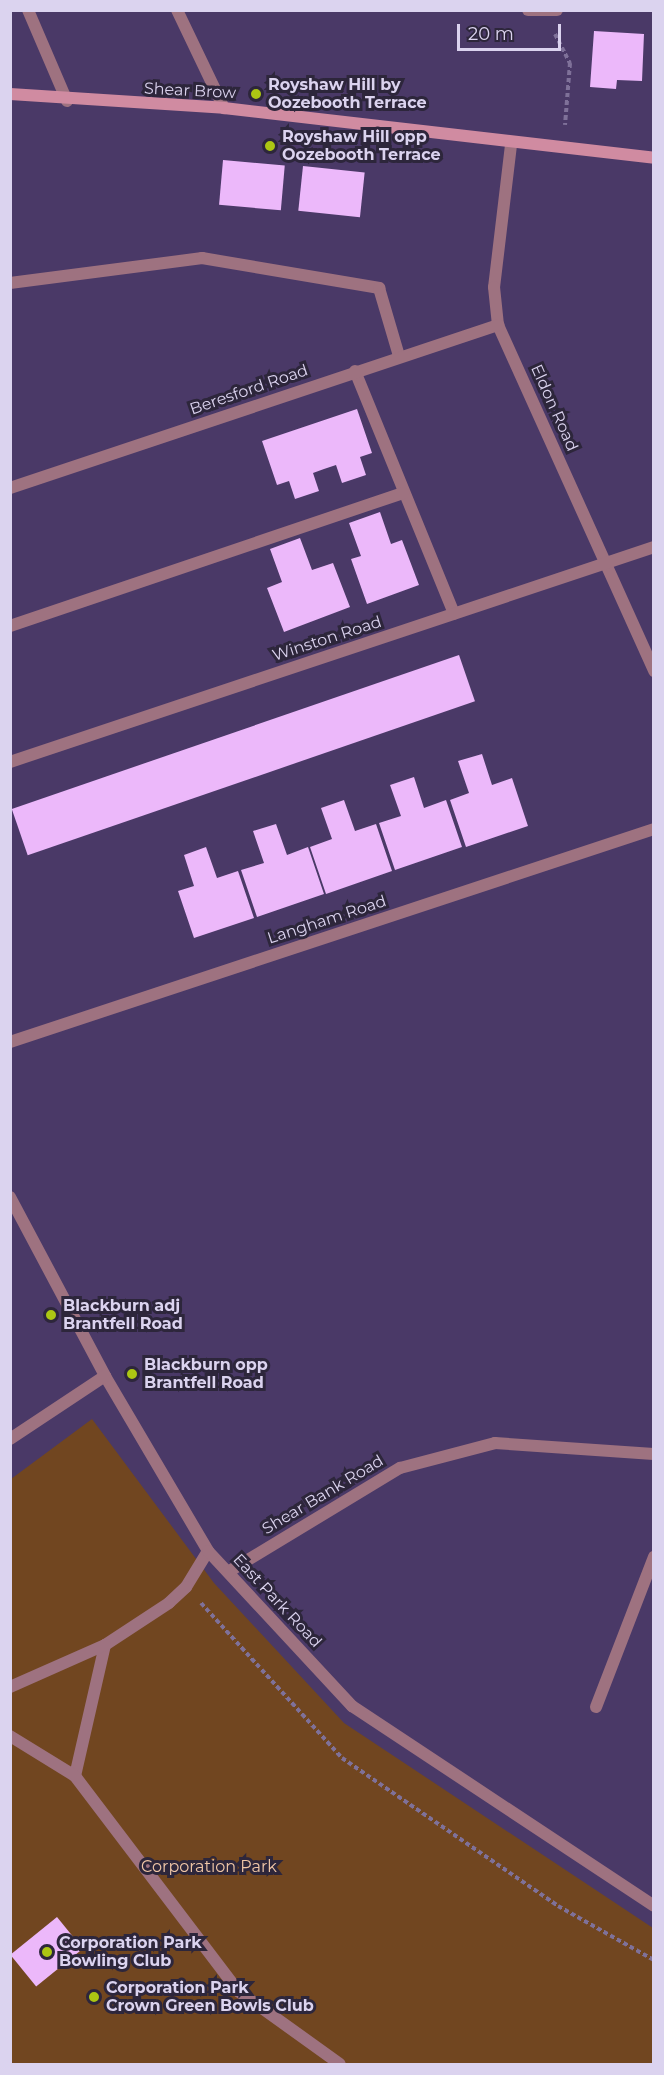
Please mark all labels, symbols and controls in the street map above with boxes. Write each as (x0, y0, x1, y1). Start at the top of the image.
scale bar (460, 12, 564, 50)
text: 20 m (468, 23, 514, 45)
place label: Royshaw Hill by Oozebooth Terrace (268, 75, 427, 113)
street label: Shear Brow (143, 79, 237, 103)
marker: Royshaw Hill by Oozebooth Terrace (249, 87, 263, 101)
place label: Royshaw Hill opp Oozebooth Terrace (282, 127, 441, 165)
marker: Royshaw Hill opp Oozebooth Terrace (263, 139, 277, 153)
street label: Beresford Road (187, 361, 311, 419)
street label: Eldon Road (526, 362, 582, 454)
street label: Winston Road (270, 612, 384, 666)
street label: Langham Road (265, 892, 389, 948)
place label: Blackburn adj Brantfell Road (63, 1296, 183, 1334)
marker: Blackburn adj Brantfell Road (44, 1308, 58, 1322)
place label: Blackburn opp Brantfell Road (144, 1355, 268, 1393)
marker: Blackburn opp Brantfell Road (125, 1367, 139, 1381)
street label: Shear Bank Road (259, 1451, 387, 1539)
street label: East Park Road (229, 1550, 325, 1652)
park label: Corporation Park (141, 1857, 277, 1877)
place label: Corporation Park Bowling Club (59, 1933, 202, 1971)
marker: Corporation Park Bowling Club (40, 1945, 54, 1959)
place label: Corporation Park Crown Green Bowls Club (106, 1978, 314, 2016)
marker: Corporation Park Crown Green Bowls Club (87, 1990, 101, 2004)

